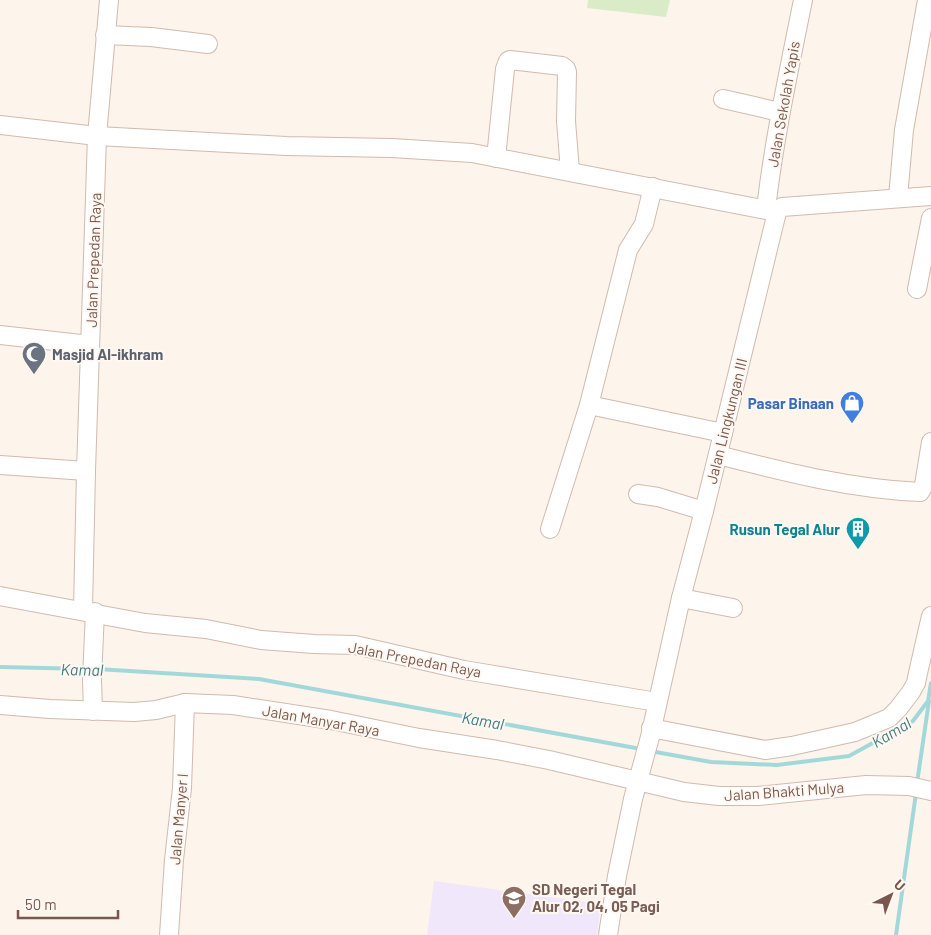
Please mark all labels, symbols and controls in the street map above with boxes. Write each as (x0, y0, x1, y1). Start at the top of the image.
street label: Jalan Sekolah Yapis (763, 40, 803, 168)
street label: Jalan Prepedan Raya (82, 192, 104, 328)
mosque icon: Masjid Al-ikhram (21, 341, 47, 375)
place label: Masjid Al-ikhram (52, 345, 163, 363)
street label: Jalan Lingkungan III (702, 356, 750, 486)
shop icon: Pasar Binaan (839, 390, 865, 424)
place label: Pasar Binaan (748, 394, 834, 412)
building icon: Rusun Tegal Alur (845, 516, 871, 550)
place label: Rusun Tegal Alur (729, 520, 840, 538)
street label: Jalan Prepedan Raya (347, 637, 483, 681)
water label: Kamal (61, 659, 104, 679)
street label: Jalan Manyar Raya (261, 701, 381, 739)
water label: Kamal (460, 707, 506, 733)
water label: Kamal (868, 713, 915, 751)
street label: Jalan Manyer I (165, 772, 191, 866)
street label: Jalan Bhakti Mulya (723, 778, 845, 804)
north arrow (866, 870, 916, 920)
text: U (891, 876, 909, 894)
place label: SD Negeri Tegal Alur 02, 04, 05 Pagi (532, 880, 660, 915)
school or university icon: SD Negeri Tegal Alur 02, 04, 05 Pagi (501, 885, 527, 919)
scale bar (18, 888, 118, 920)
text: 50 m (25, 895, 57, 913)

